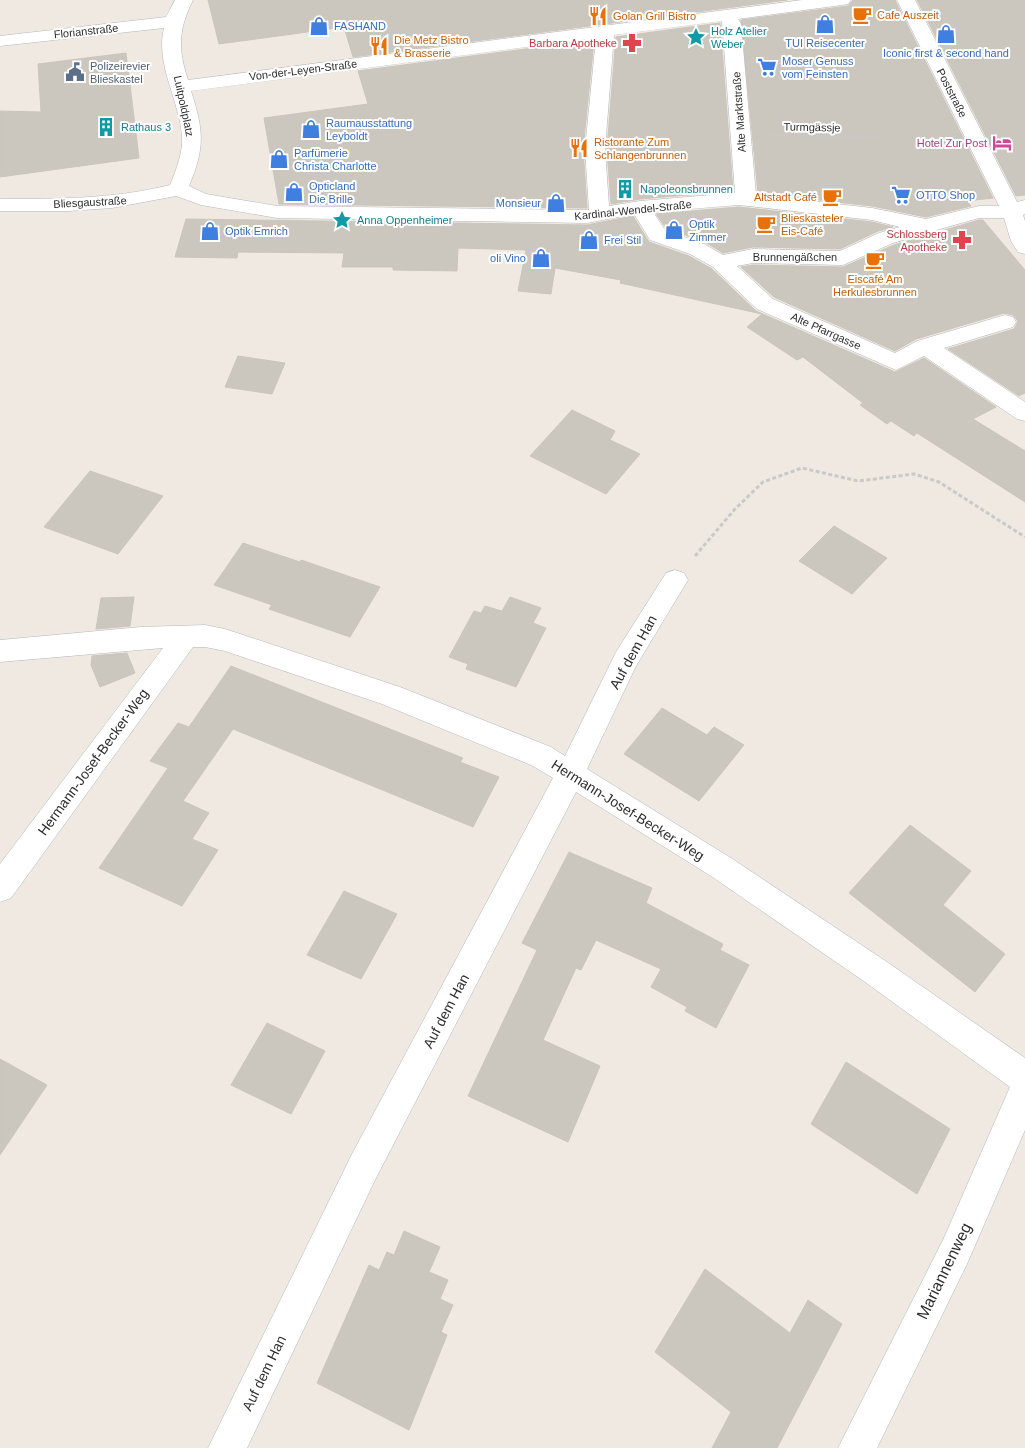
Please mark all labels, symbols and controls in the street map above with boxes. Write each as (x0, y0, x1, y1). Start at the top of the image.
cafe icon: Cafe Auszeit (851, 4, 873, 26)
restaurant icon: Golan Grill Bistro (587, 5, 609, 27)
place label: Cafe Auszeit (877, 9, 939, 21)
place label: Golan Grill Bistro (613, 10, 696, 22)
shop icon: TUI Reisecenter (814, 13, 836, 35)
shop icon: FASHAND (308, 15, 330, 37)
place label: FASHAND (334, 20, 386, 32)
street label: Florianstraße (53, 22, 119, 40)
shop icon: Iconic first & second hand (935, 23, 957, 45)
place label: Holz Atelier Weber (711, 25, 767, 50)
place icon: Holz Atelier Weber (685, 26, 707, 48)
pharmacy icon: Barbara Apotheke (621, 32, 643, 54)
place label: Die Metz Bistro & Brasserie (394, 34, 469, 59)
restaurant icon: Die Metz Bistro & Brasserie (368, 35, 390, 57)
place label: Barbara Apotheke (529, 37, 617, 49)
place label: TUI Reisecenter (785, 37, 865, 49)
place label: Iconic first & second hand (883, 47, 1009, 59)
place label: Moser Genuss vom Feinsten (782, 55, 854, 80)
supermarket icon: Moser Genuss vom Feinsten (756, 56, 778, 78)
street label: Von-der-Leyen-Straße (248, 57, 358, 83)
place label: Polizeirevier Blieskastel (90, 60, 150, 85)
public building icon: Polizeirevier Blieskastel (64, 61, 86, 83)
street label: Poststraße (935, 67, 969, 119)
street label: Alte Marktstraße (730, 71, 748, 153)
street label: Luitpoldplatz (172, 75, 196, 137)
building icon: Rathaus 3 (95, 116, 117, 138)
place label: Raumausstattung Leyboldt (326, 117, 412, 142)
shop icon: Raumausstattung Leyboldt (300, 118, 322, 140)
place label: Rathaus 3 (121, 121, 171, 133)
street label: Turmgässje (783, 121, 841, 133)
hotel icon: Hotel Zur Post (991, 132, 1013, 154)
place label: Ristorante Zum Schlangenbrunnen (594, 136, 686, 161)
restaurant icon: Ristorante Zum Schlangenbrunnen (568, 137, 590, 159)
place label: Hotel Zur Post (917, 137, 987, 149)
place label: Parfümerie Christa Charlotte (294, 147, 377, 172)
shop icon: Parfümerie Christa Charlotte (268, 148, 290, 170)
building icon: Napoleonsbrunnen (614, 178, 636, 200)
place label: Opticland Die Brille (309, 180, 355, 205)
shop icon: Opticland Die Brille (283, 181, 305, 203)
place label: Napoleonsbrunnen (640, 183, 733, 195)
supermarket icon: OTTO Shop (890, 184, 912, 206)
cafe icon: Altstadt Café (821, 186, 843, 208)
place label: OTTO Shop (916, 189, 975, 201)
place label: Altstadt Café (754, 191, 817, 203)
shop icon: Monsieur (545, 192, 567, 214)
street label: Bliesgaustraße (53, 194, 127, 210)
place label: Monsieur (496, 197, 541, 209)
street label: Kardinal-Wendel-Straße (574, 198, 692, 222)
place icon: Anna Oppenheimer (331, 209, 353, 231)
place label: Blieskasteler Eis-Café (781, 212, 844, 237)
cafe icon: Blieskasteler Eis-Café (755, 213, 777, 235)
place label: Anna Oppenheimer (357, 214, 453, 226)
place label: Optik Zimmer (689, 218, 727, 243)
shop icon: Optik Zimmer (663, 219, 685, 241)
shop icon: Optik Emrich (199, 220, 221, 242)
place label: Optik Emrich (225, 225, 288, 237)
place label: Schlossberg Apotheke (886, 228, 947, 253)
shop icon: Frei Stil (578, 229, 600, 251)
pharmacy icon: Schlossberg Apotheke (951, 229, 973, 251)
place label: Frei Stil (604, 234, 641, 246)
shop icon: oli Vino (530, 247, 552, 269)
cafe icon: Eiscafé Am Herkulesbrunnen (864, 249, 886, 271)
street label: Brunnengäßchen (753, 251, 837, 263)
place label: oli Vino (490, 252, 526, 264)
place label: Eiscafé Am Herkulesbrunnen (833, 273, 917, 298)
street label: Alte Pfarrgasse (789, 310, 863, 352)
street label: Auf dem Han (606, 612, 660, 692)
street label: Hermann-Josef-Becker-Weg (34, 686, 152, 838)
street label: Hermann-Josef-Becker-Weg (549, 756, 707, 864)
street label: Auf dem Han (420, 971, 472, 1051)
street label: Mariannenweg (913, 1220, 975, 1322)
street label: Auf dem Han (239, 1333, 289, 1413)

